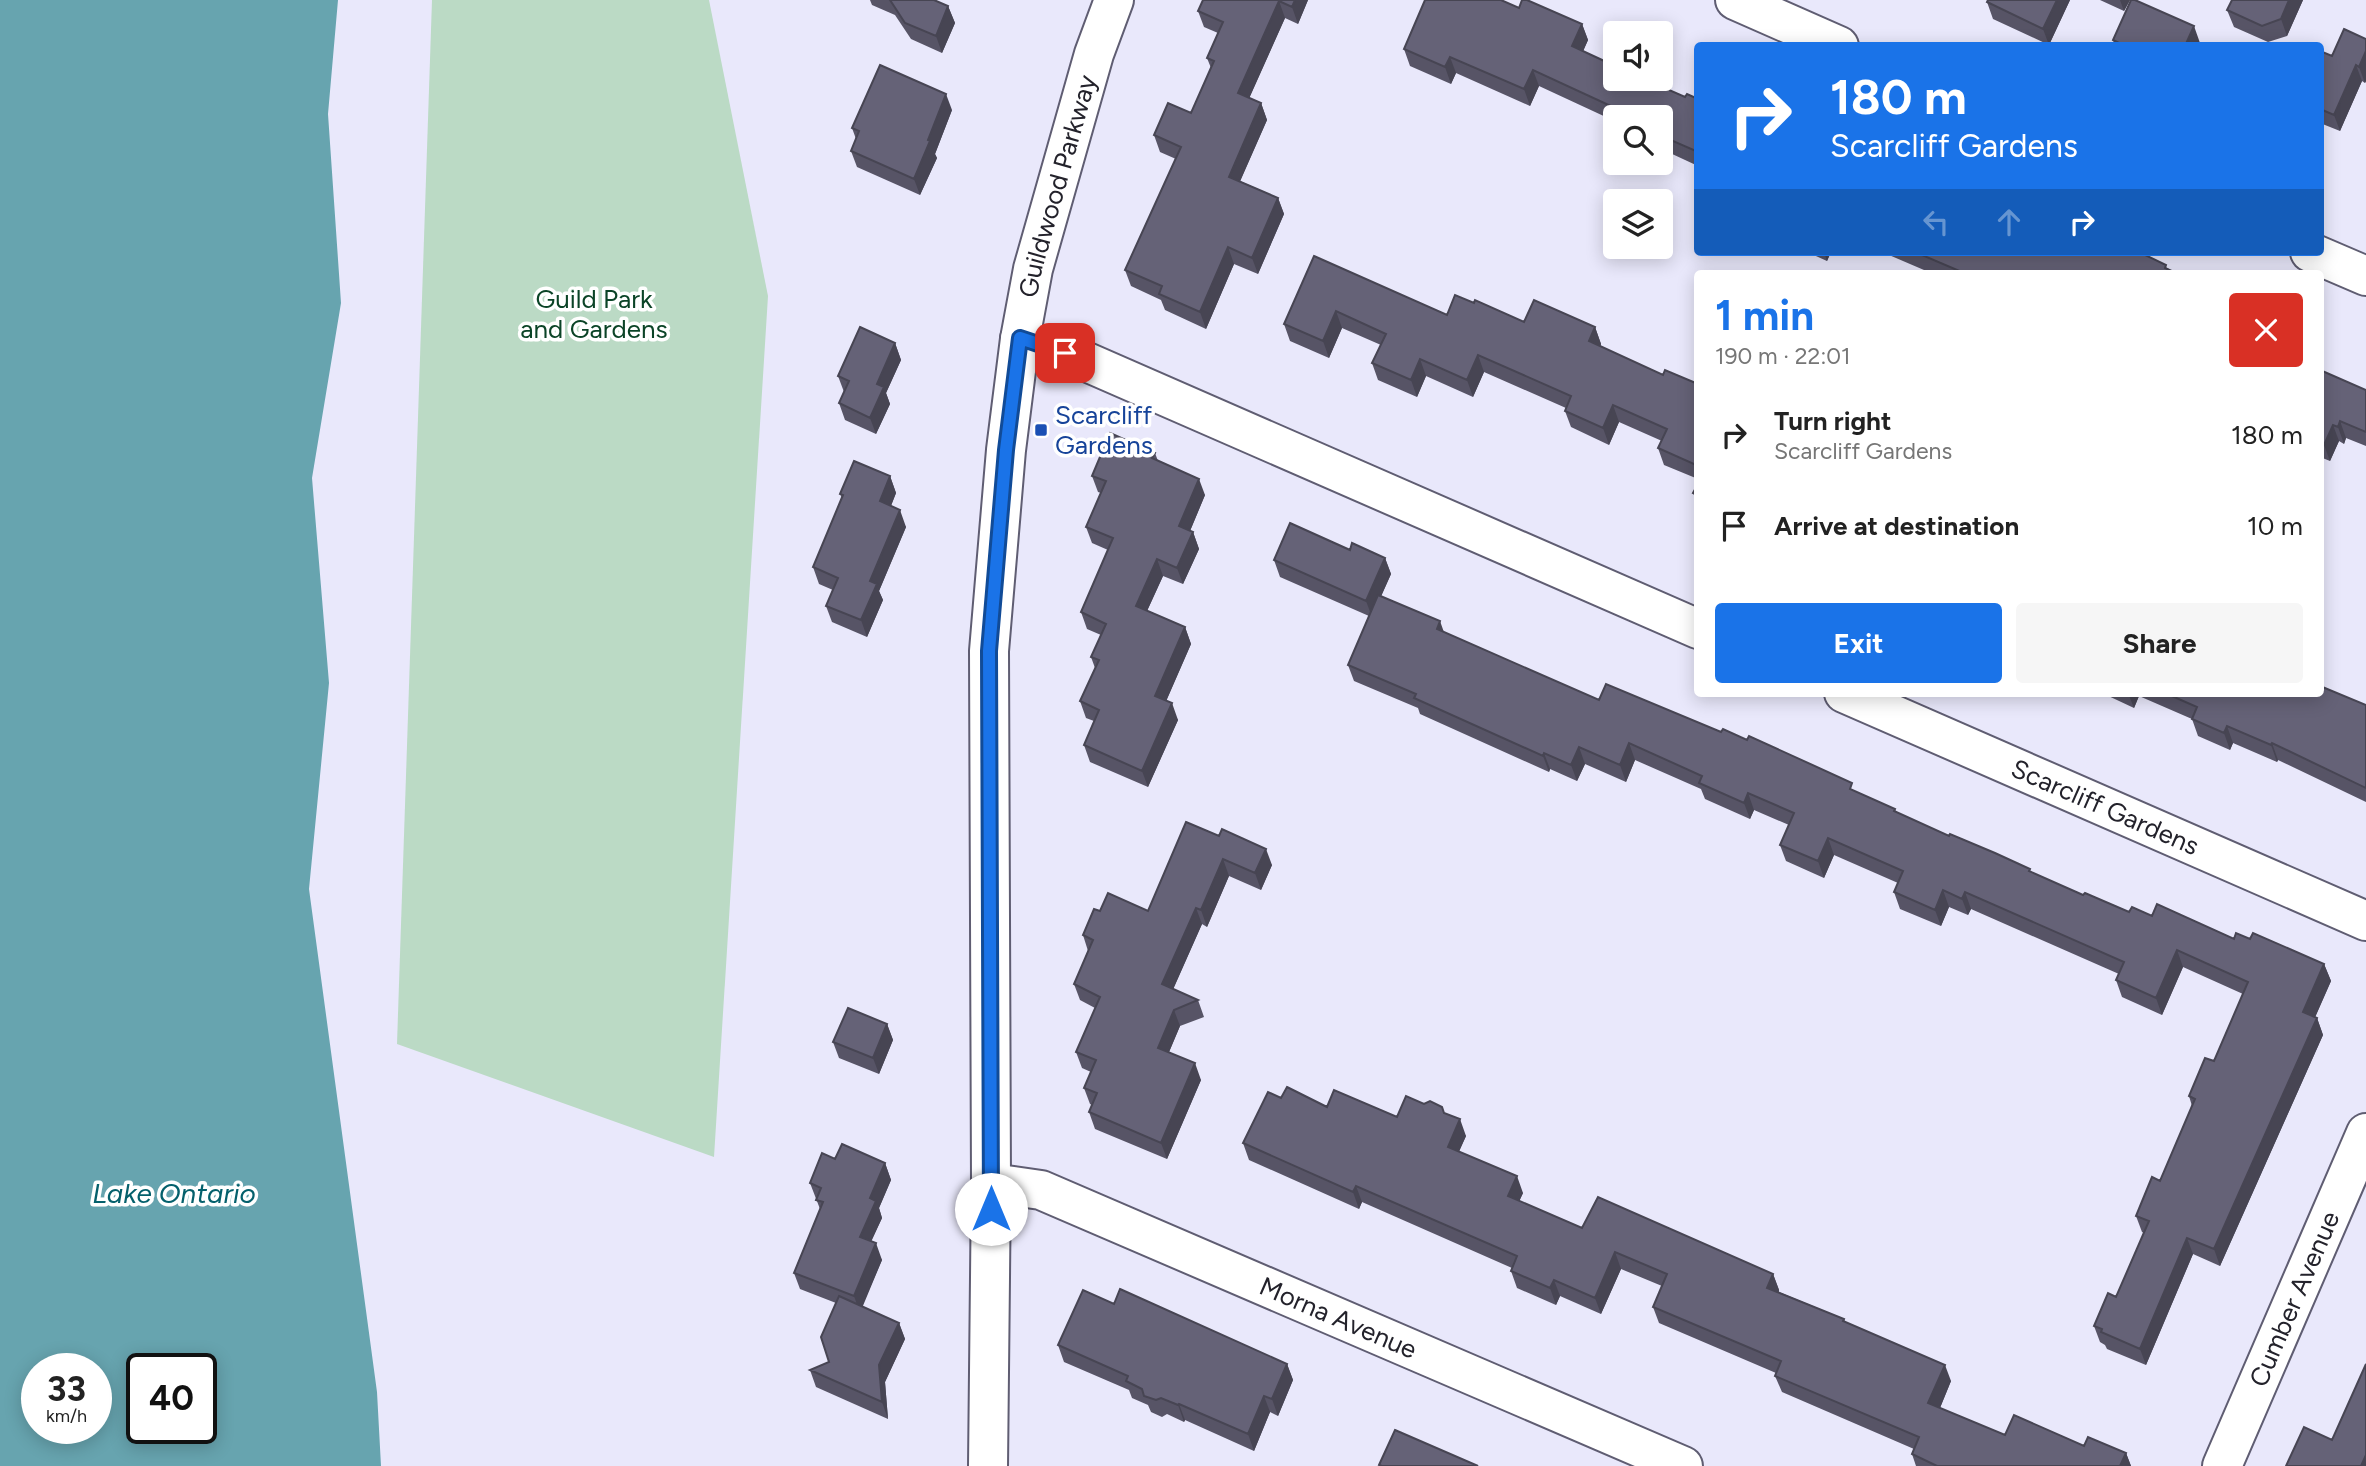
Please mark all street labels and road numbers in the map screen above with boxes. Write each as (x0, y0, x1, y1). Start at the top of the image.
street label: Guildwood Parkway (1012, 71, 1103, 300)
street label: Scarcliff Gardens (2006, 752, 2204, 862)
street label: Cumber Avenue (2242, 1206, 2346, 1392)
street label: Morna Avenue (1255, 1270, 1422, 1366)

